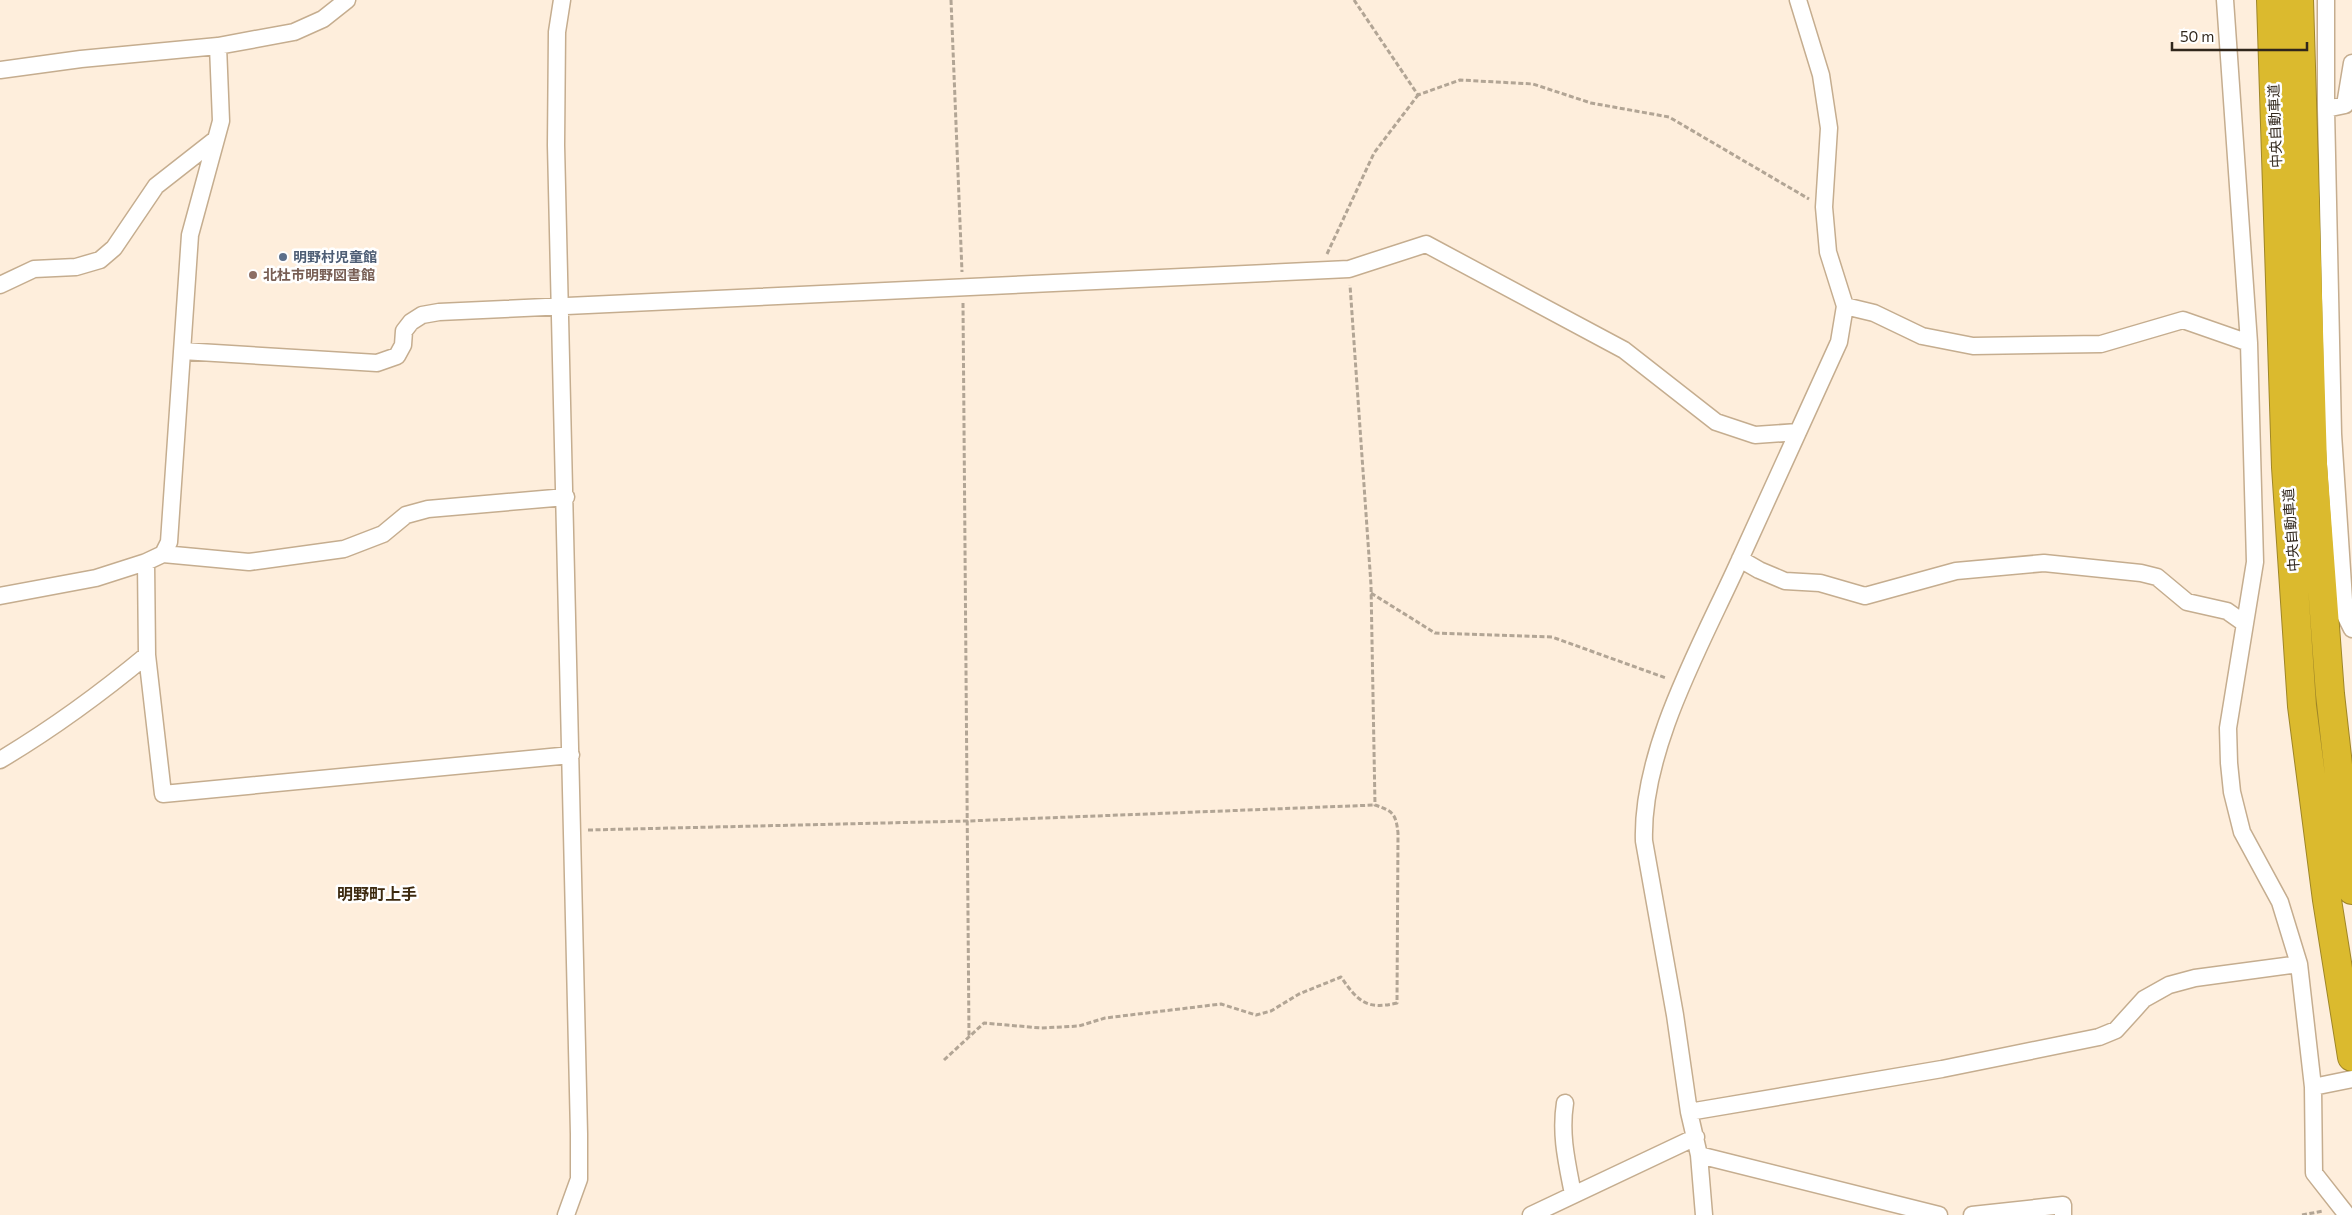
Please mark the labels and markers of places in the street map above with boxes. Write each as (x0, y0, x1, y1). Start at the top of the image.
place label: 明野村児童館 (293, 248, 377, 265)
marker: 明野村児童館 (277, 251, 289, 263)
place label: 北杜市明野図書館 (263, 266, 375, 283)
marker: 北杜市明野図書館 (247, 269, 259, 281)

